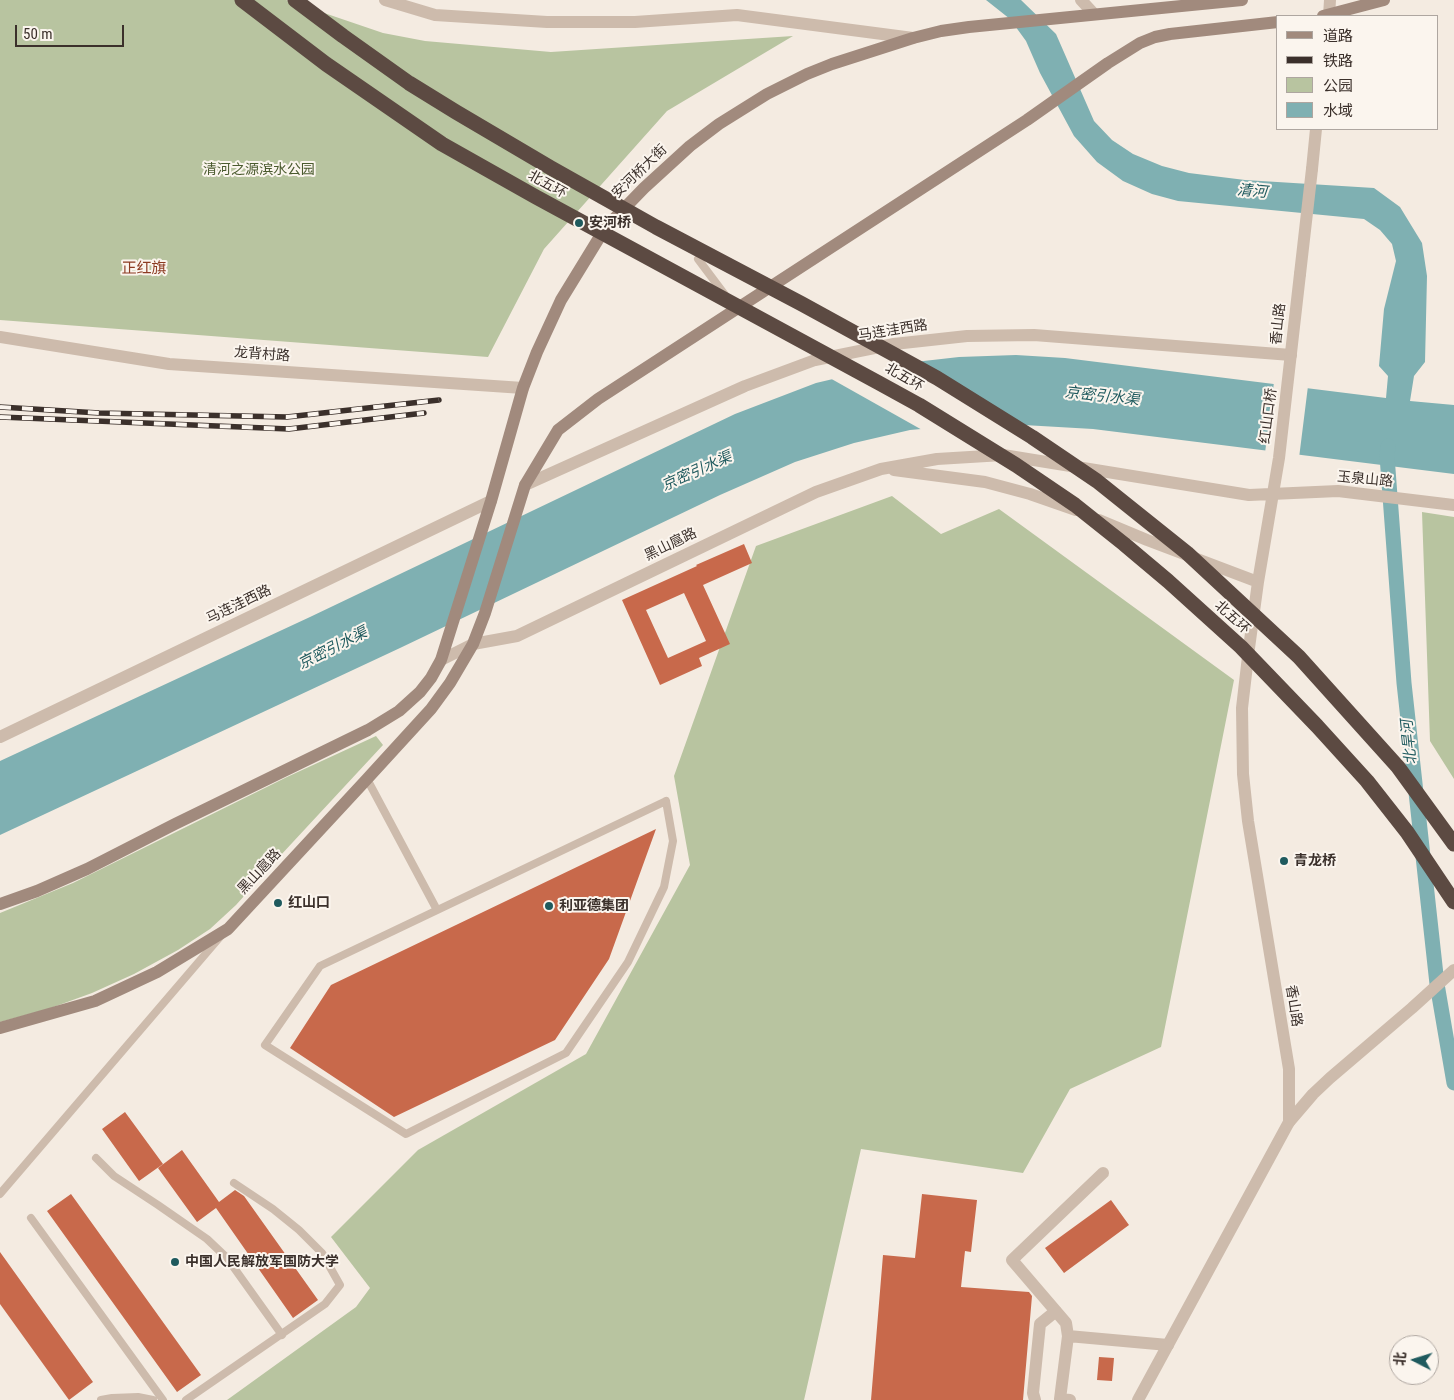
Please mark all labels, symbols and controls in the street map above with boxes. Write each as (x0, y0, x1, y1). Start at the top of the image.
scale bar (18, 15, 126, 47)
legend (1276, 15, 1439, 130)
text: 50 m (23, 25, 53, 43)
text: 道路 (1323, 27, 1353, 45)
text: 铁路 (1323, 52, 1353, 70)
text: 公园 (1323, 77, 1353, 95)
text: 水域 (1323, 102, 1353, 120)
street label: 安河桥大街 (609, 142, 671, 202)
park label: 清河之源滨水公园 (203, 162, 315, 178)
street label: 北五环 (525, 167, 569, 203)
water label: 清河 (1236, 182, 1268, 202)
place label: 安河桥 (589, 215, 631, 231)
marker: 安河桥 (573, 217, 585, 229)
district label: 正红旗 (122, 260, 166, 278)
street label: 香山路 (1268, 302, 1290, 346)
street label: 马连洼西路 (857, 317, 929, 345)
street label: 龙背村路 (233, 345, 291, 365)
street label: 北五环 (882, 360, 926, 396)
water label: 京密引水渠 (1064, 384, 1140, 410)
street label: 红山口桥 (1257, 387, 1281, 445)
water label: 京密引水渠 (659, 449, 735, 495)
street label: 玉泉山路 (1336, 469, 1394, 491)
street label: 黑山扈路 (642, 525, 700, 565)
street label: 马连洼西路 (204, 582, 274, 628)
street label: 北五环 (1211, 598, 1253, 638)
water label: 京密引水渠 (296, 624, 370, 674)
water label: 北旱河 (1399, 719, 1421, 765)
street label: 黑山扈路 (235, 846, 285, 898)
place label: 青龙桥 (1294, 853, 1336, 869)
marker: 青龙桥 (1278, 855, 1290, 867)
place label: 红山口 (288, 895, 330, 911)
marker: 红山口 (272, 897, 284, 909)
place label: 利亚德集团 (559, 898, 629, 914)
marker: 利亚德集团 (543, 900, 555, 912)
street label: 香山路 (1281, 984, 1305, 1028)
place label: 中国人民解放军国防大学 (185, 1254, 339, 1270)
marker: 中国人民解放军国防大学 (169, 1256, 181, 1268)
north arrow (1389, 1335, 1439, 1385)
text: 北 (1391, 1351, 1409, 1366)

